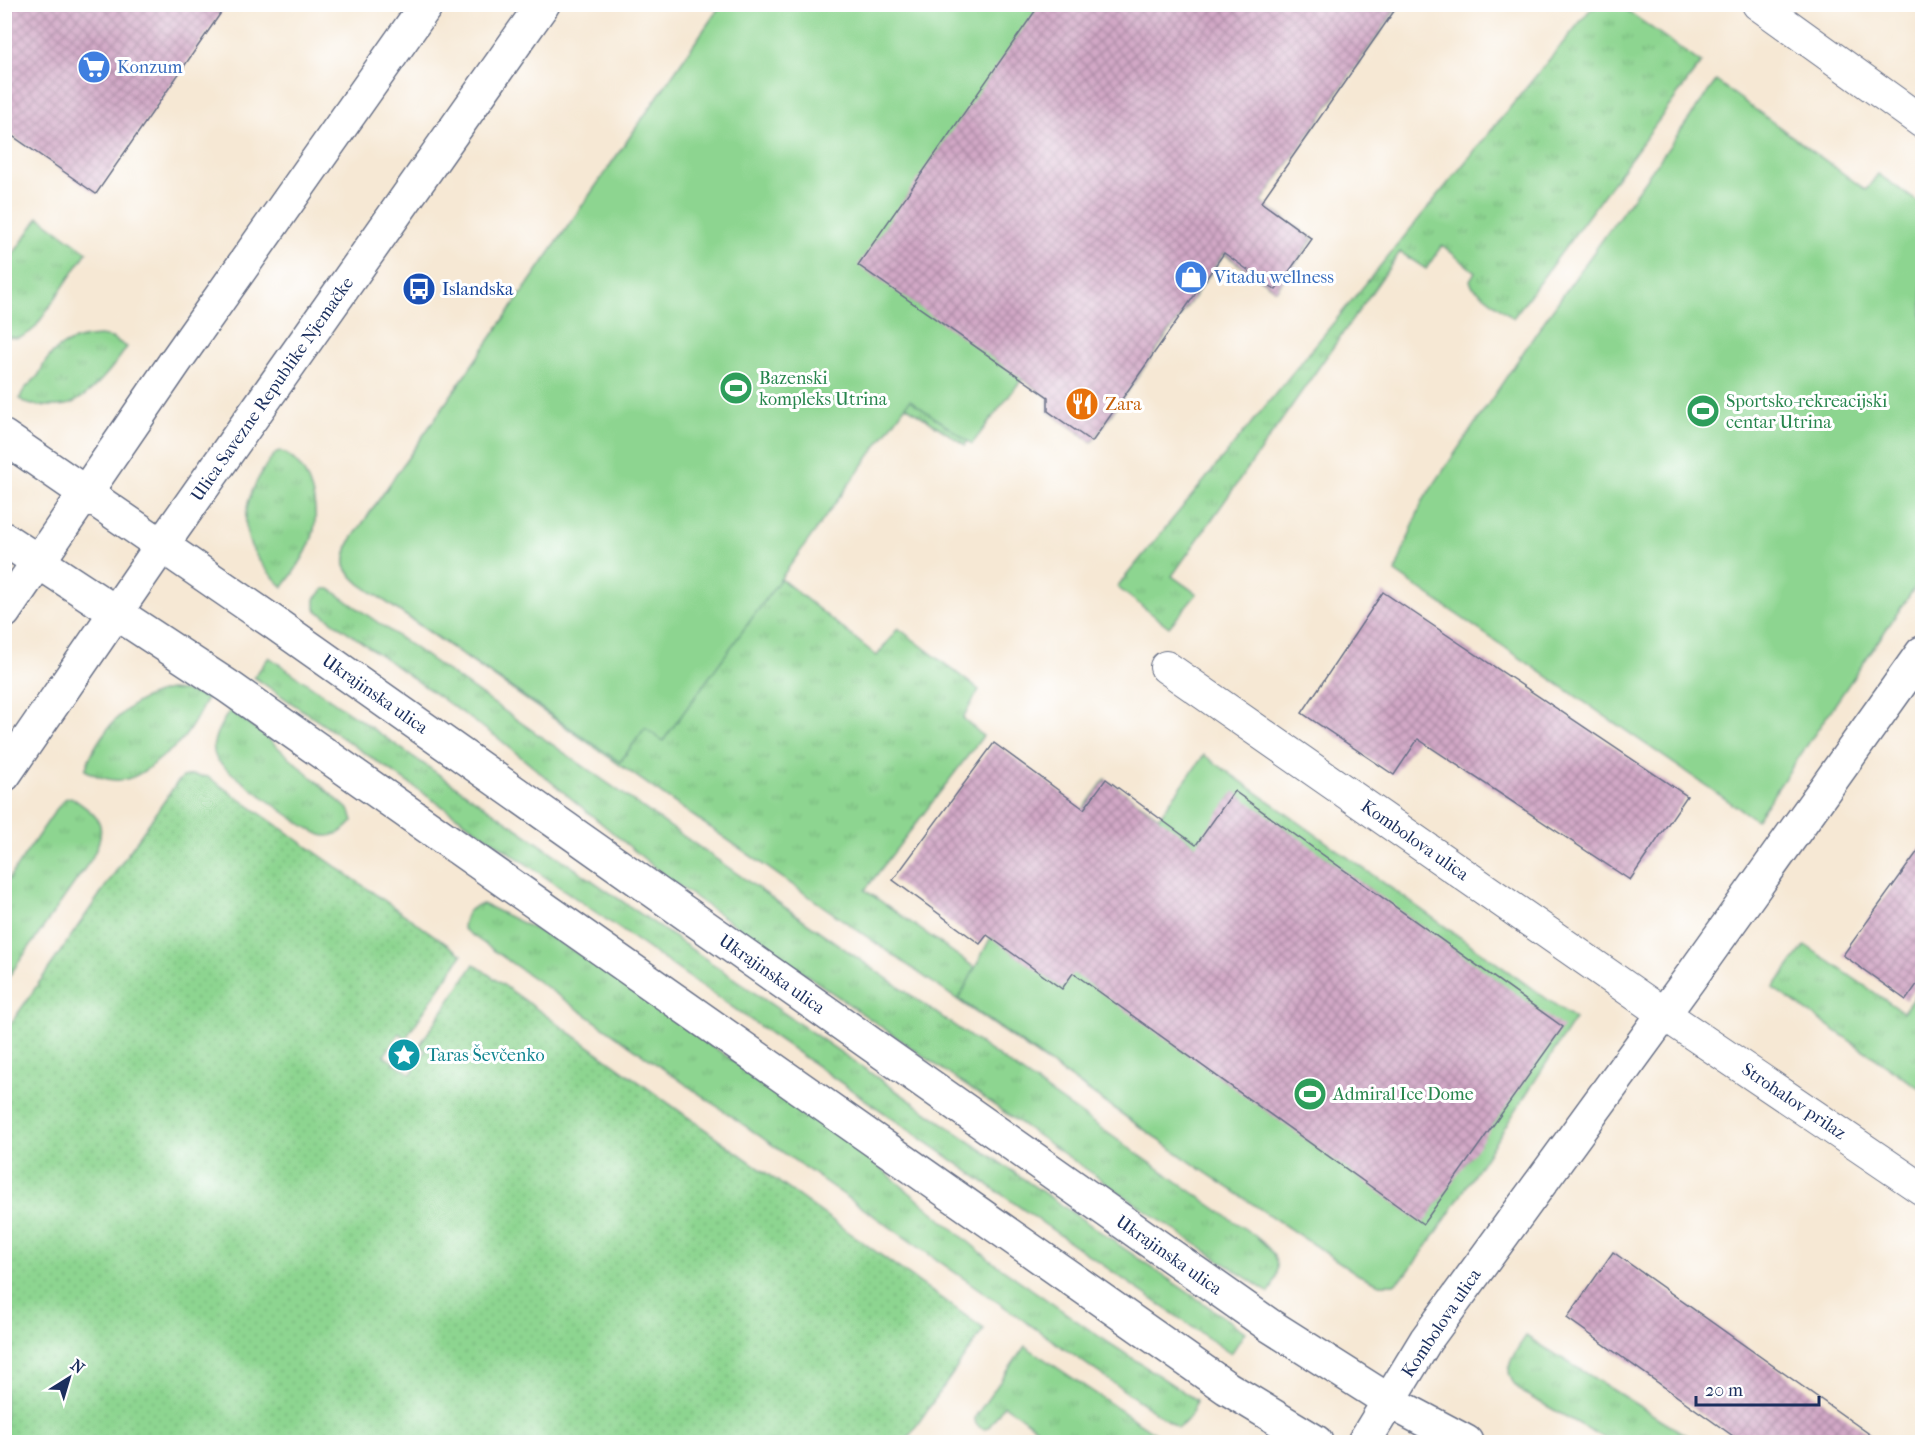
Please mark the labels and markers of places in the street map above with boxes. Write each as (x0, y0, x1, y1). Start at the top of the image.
supermarket icon: Konzum (76, 49, 112, 85)
place label: Konzum (117, 57, 182, 78)
shop icon: Vitadu wellness (1173, 259, 1209, 295)
place label: Vitadu wellness (1213, 267, 1334, 288)
bus stop icon: Islandska (401, 271, 437, 307)
place label: Islandska (442, 279, 514, 300)
place label: Bazenski kompleks Utrina (759, 368, 888, 410)
sports icon: Bazenski kompleks Utrina (718, 370, 754, 406)
restaurant icon: Zara (1064, 386, 1100, 422)
place label: Sportsko-rekreacijski centar Utrina (1726, 391, 1888, 433)
sports icon: Sportsko-rekreacijski centar Utrina (1685, 393, 1721, 429)
place label: Zara (1105, 394, 1142, 415)
place icon: Taras Ševčenko (386, 1037, 422, 1073)
place label: Taras Ševčenko (427, 1043, 545, 1066)
sports icon: Admiral Ice Dome (1292, 1076, 1328, 1112)
place label: Admiral Ice Dome (1332, 1084, 1474, 1105)

